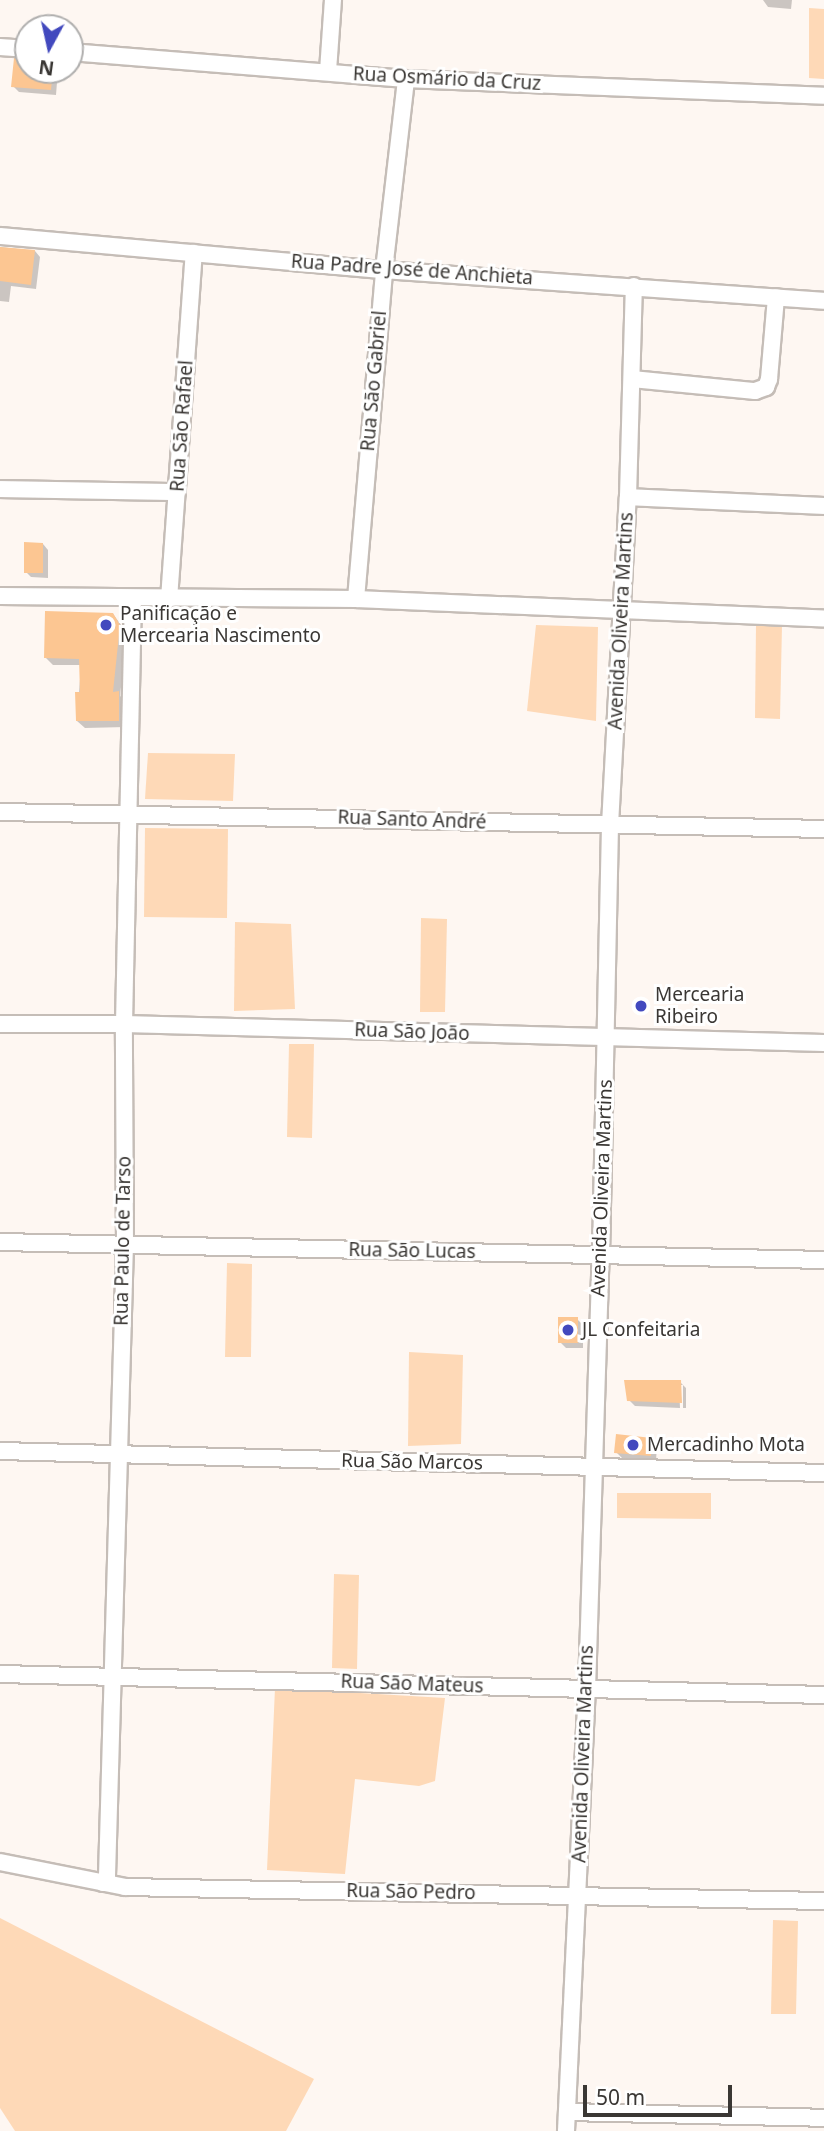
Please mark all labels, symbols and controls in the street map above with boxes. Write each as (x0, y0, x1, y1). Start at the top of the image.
north arrow (14, 14, 84, 84)
text: N (37, 54, 56, 82)
street label: Rua Osmário da Cruz (352, 63, 542, 95)
street label: Rua Padre José de Anchieta (290, 250, 534, 290)
street label: Rua São Gabriel (356, 310, 392, 452)
street label: Rua São Rafael (166, 359, 198, 493)
street label: Avenida Oliveira Martins (604, 512, 638, 730)
place label: Panificação e Mercearia Nascimento (120, 603, 321, 647)
marker: Panificação e Mercearia Nascimento (98, 617, 114, 633)
street label: Rua Santo André (337, 806, 487, 834)
place label: Mercearia Ribeiro (655, 984, 744, 1028)
marker: Mercearia Ribeiro (633, 998, 649, 1014)
street label: Rua São João (354, 1019, 470, 1045)
street label: Avenida Oliveira Martins (587, 1079, 617, 1297)
street label: Rua Paulo de Tarso (110, 1156, 136, 1326)
street label: Rua São Lucas (348, 1238, 476, 1264)
place label: JL Confeitaria (582, 1319, 700, 1341)
marker: JL Confeitaria (560, 1322, 576, 1338)
place label: Mercadinho Mota (647, 1434, 805, 1456)
marker: Mercadinho Mota (625, 1437, 641, 1453)
street label: Rua São Marcos (341, 1449, 483, 1475)
street label: Avenida Oliveira Martins (568, 1645, 598, 1863)
street label: Rua São Mateus (340, 1670, 484, 1698)
street label: Rua São Pedro (346, 1879, 476, 1905)
scale bar (586, 2072, 735, 2116)
text: 50 m (596, 2083, 645, 2111)

